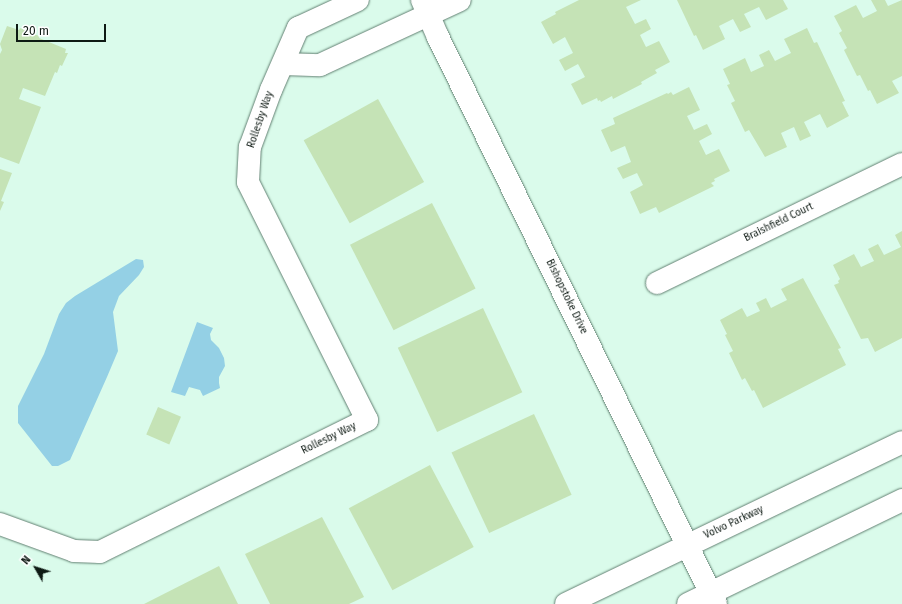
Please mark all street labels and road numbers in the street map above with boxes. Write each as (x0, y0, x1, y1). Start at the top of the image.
street label: Rollesby Way (246, 90, 276, 150)
street label: Braishfield Court (742, 201, 816, 245)
street label: Bishopstoke Drive (543, 258, 589, 336)
street label: Rollesby Way (300, 421, 358, 457)
street label: Volvo Parkway (702, 504, 766, 542)

